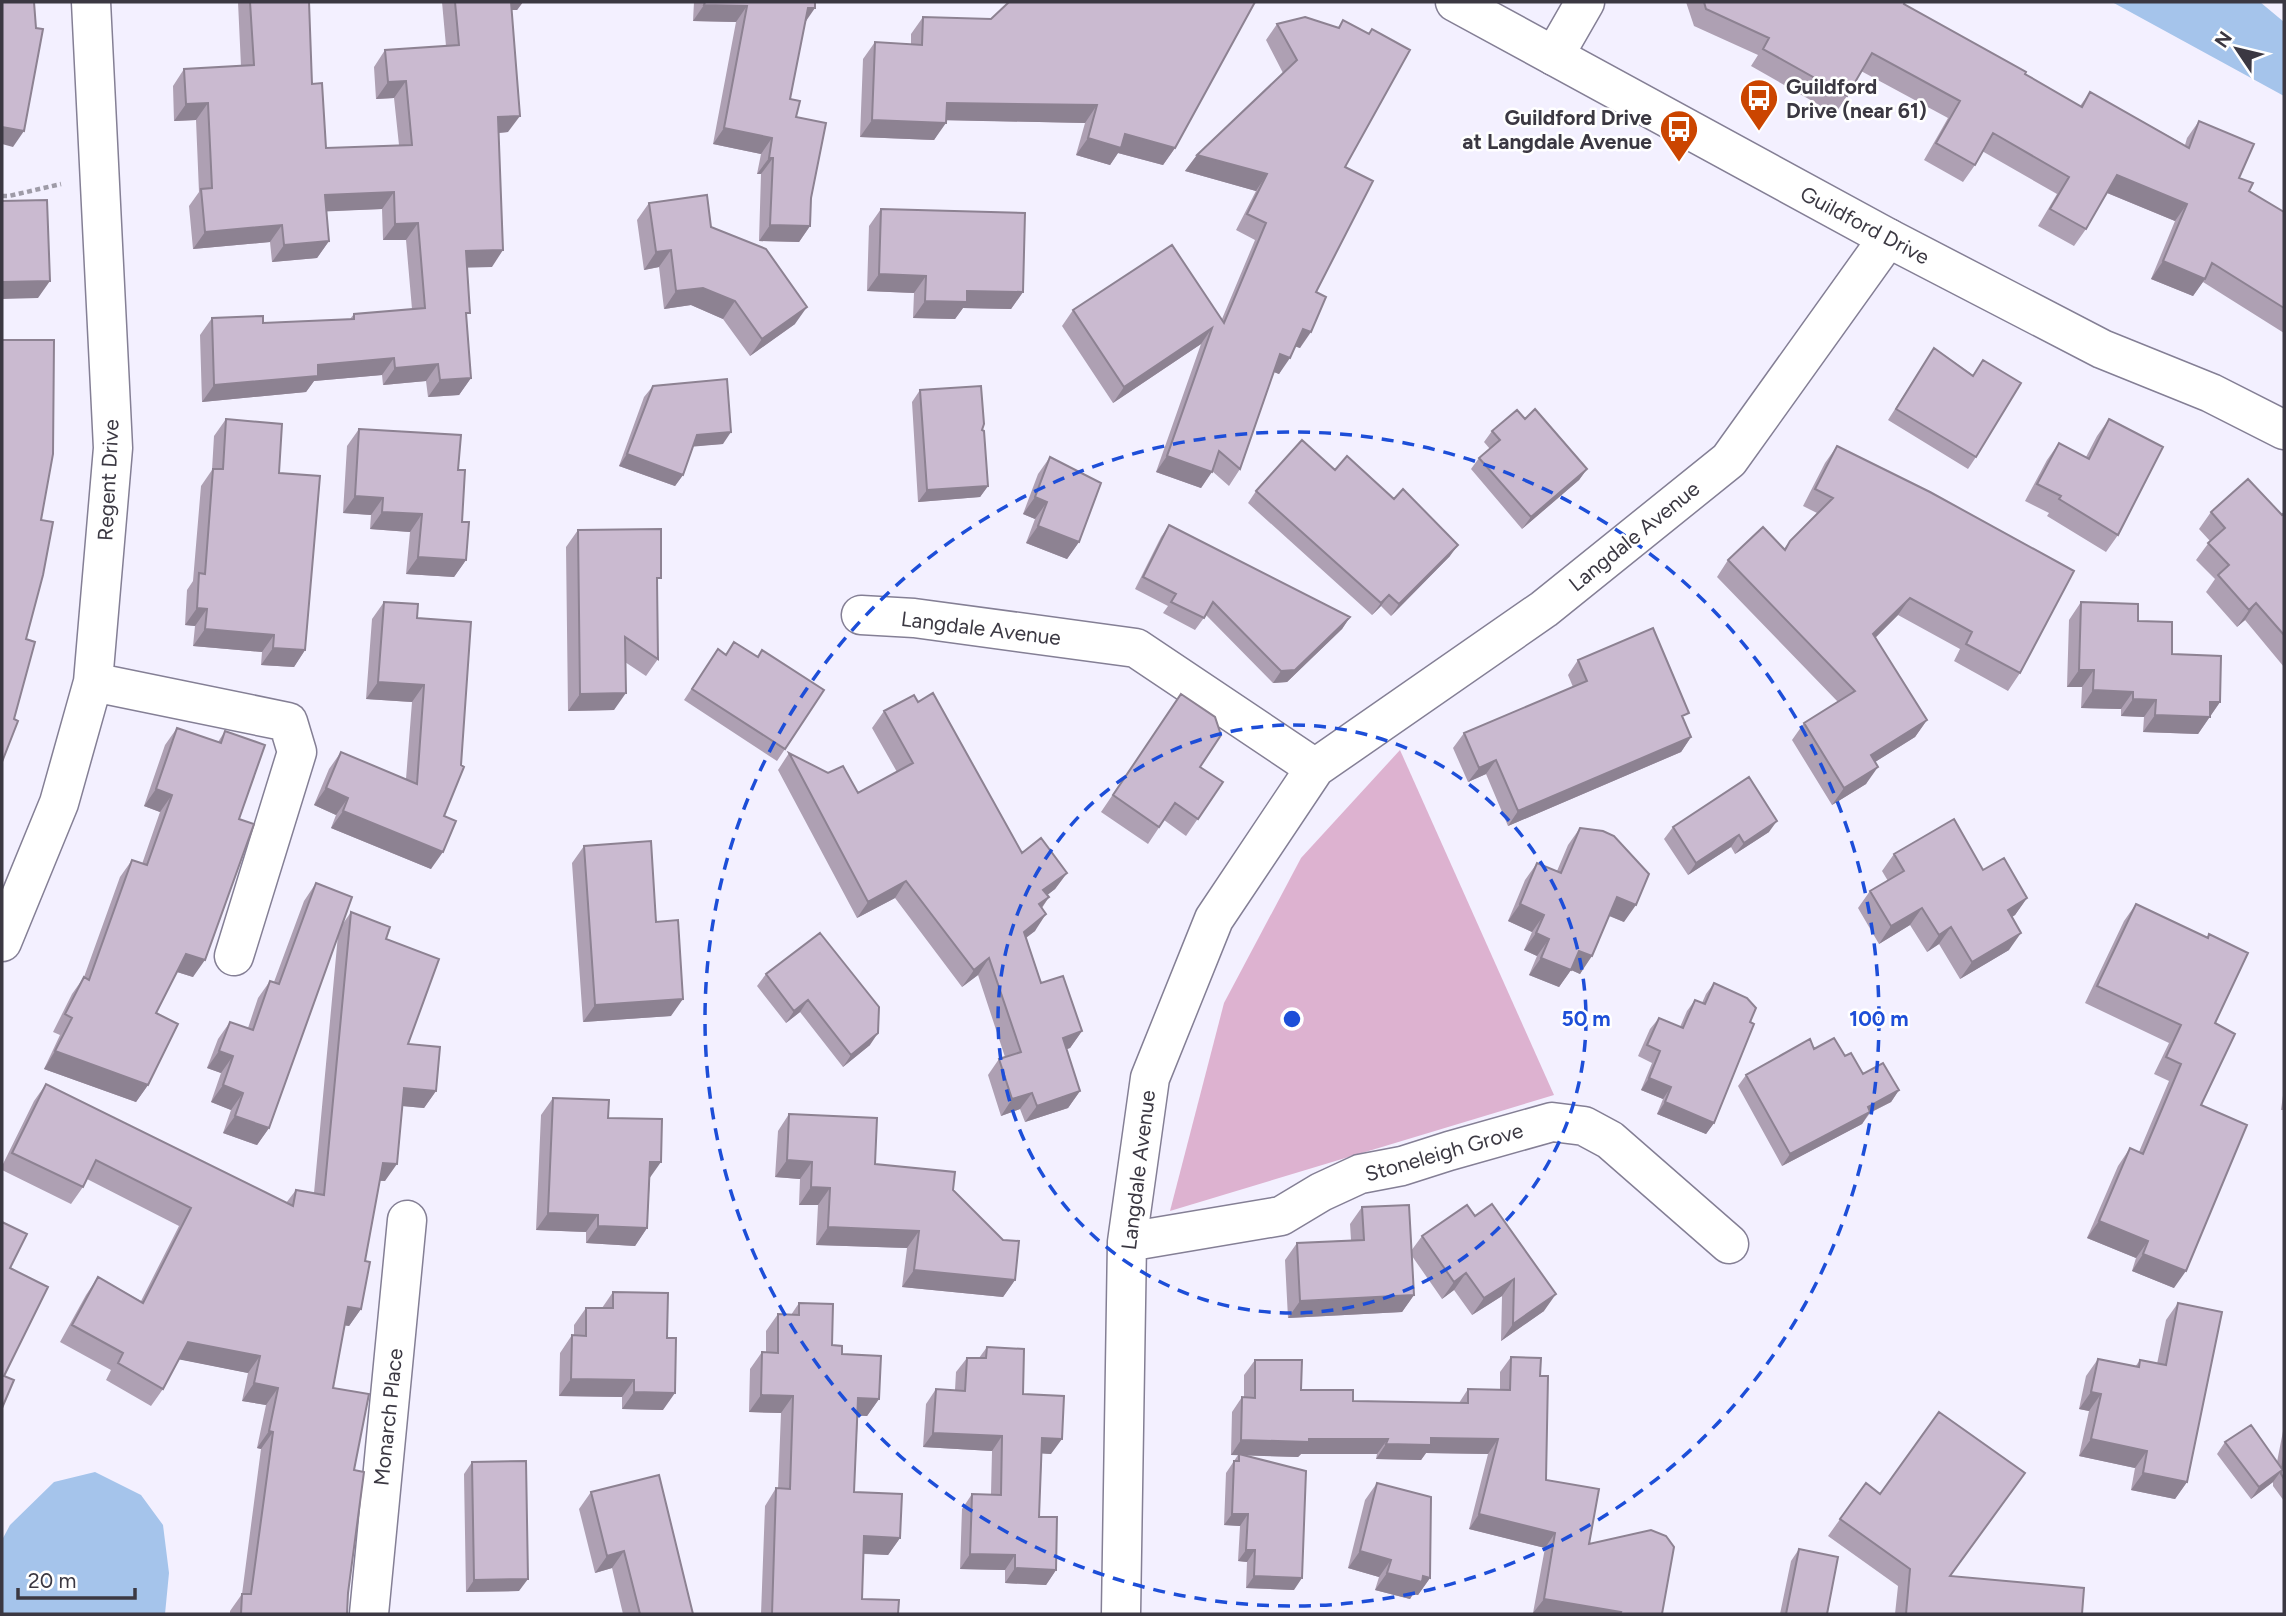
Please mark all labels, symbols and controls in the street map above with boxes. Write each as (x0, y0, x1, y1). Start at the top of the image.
north arrow (2202, 14, 2272, 84)
text: N (2210, 27, 2237, 52)
place label: Guildford Drive (near 61) (1786, 74, 1927, 123)
bus stop icon: Guildford Drive (near 61) (1738, 77, 1780, 132)
place label: Guildford Drive at Langdale Avenue (1462, 105, 1652, 154)
bus stop icon: Guildford Drive at Langdale Avenue (1658, 108, 1700, 163)
street label: Guildford Drive (1796, 181, 1934, 269)
street label: Regent Drive (92, 419, 124, 541)
street label: Langdale Avenue (1564, 476, 1704, 596)
street label: Langdale Avenue (900, 606, 1062, 650)
text: 50 m (1561, 1006, 1611, 1031)
text: 100 m (1849, 1006, 1909, 1031)
centre of rings (1280, 1007, 1304, 1031)
street label: Langdale Avenue (1116, 1089, 1160, 1251)
street label: Stoneleigh Grove (1362, 1117, 1526, 1187)
street label: Monarch Place (368, 1347, 408, 1487)
scale bar (18, 1556, 135, 1600)
text: 20 m (28, 1568, 76, 1593)

